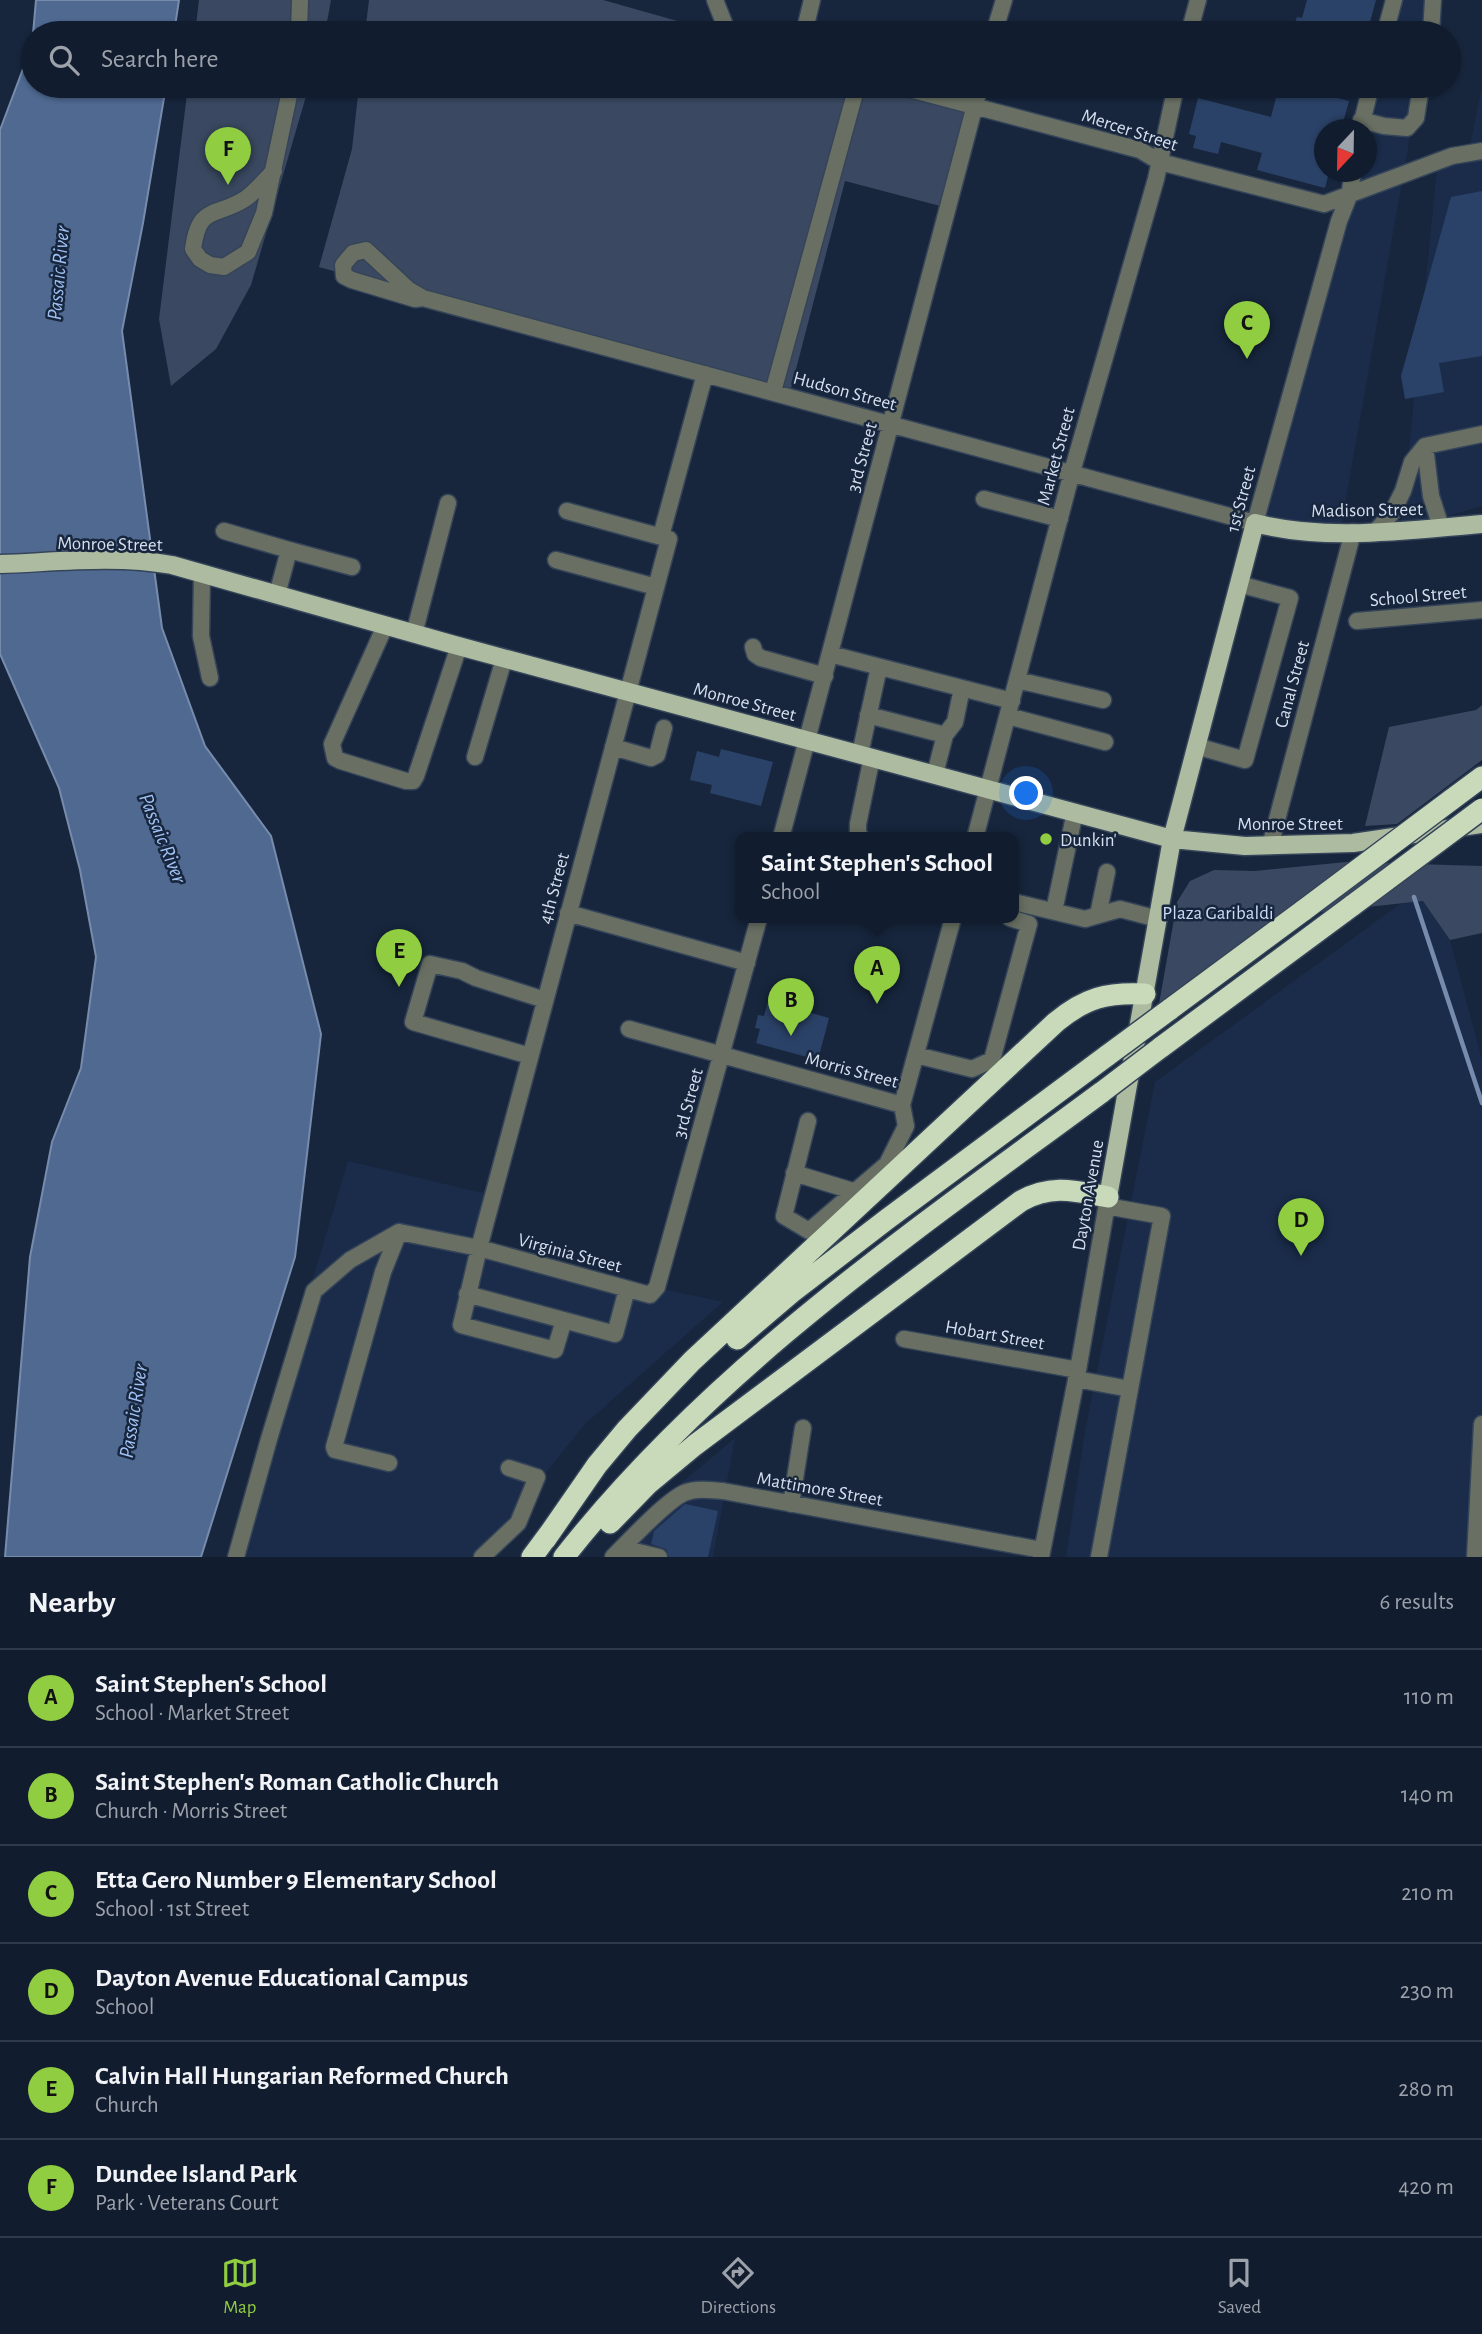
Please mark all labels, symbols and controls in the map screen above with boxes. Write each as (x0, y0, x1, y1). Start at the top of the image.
search box (21, 21, 1461, 98)
icon: search (45, 41, 83, 79)
text: Search here (101, 46, 219, 72)
street label: Mercer Street (1079, 106, 1180, 155)
north arrow (1314, 119, 1377, 182)
pin: F (205, 127, 251, 185)
water label: Passaic River (44, 224, 73, 321)
pin: C (1224, 301, 1270, 359)
street label: Hudson Street (791, 369, 898, 414)
street label: Market Street (1034, 405, 1079, 507)
street label: 3rd Street (844, 420, 881, 494)
street label: 1st Street (1224, 464, 1259, 534)
street label: Madison Street (1311, 500, 1423, 521)
street label: Monroe Street (57, 534, 163, 555)
street label: School Street (1369, 583, 1467, 610)
street label: Canal Street (1272, 639, 1313, 730)
street label: Monroe Street (691, 680, 798, 725)
your location (1009, 776, 1043, 810)
water label: Passaic River (135, 790, 190, 887)
street label: Monroe Street (1237, 815, 1343, 834)
marker: Dunkin' (1038, 831, 1054, 847)
place label: Dunkin' (1060, 831, 1117, 850)
popup (735, 832, 1019, 923)
text: Saint Stephen's School (761, 850, 993, 876)
street label: 4th Street (536, 851, 573, 926)
text: School (761, 881, 820, 904)
park label: Plaza Garibaldi (1162, 904, 1274, 923)
pin: E (376, 929, 422, 987)
pin: A (854, 946, 900, 1004)
pin: B (768, 978, 814, 1036)
street label: Morris Street (803, 1049, 900, 1092)
street label: 3rd Street (670, 1066, 707, 1140)
street label: Dayton Avenue (1069, 1138, 1108, 1252)
pin: D (1278, 1198, 1324, 1256)
street label: Virginia Street (516, 1231, 623, 1276)
street label: Hobart Street (944, 1317, 1046, 1354)
water label: Passaic River (116, 1361, 151, 1460)
street label: Mattimore Street (755, 1469, 884, 1510)
text: Nearby (28, 1588, 116, 1618)
text: 6 results (1380, 1591, 1454, 1614)
text: Saint Stephen's School (95, 1671, 327, 1697)
text: A (44, 1686, 58, 1709)
text: 110 m (1404, 1686, 1454, 1709)
text: School · Market Street (95, 1702, 289, 1725)
text: Saint Stephen's Roman Catholic Church (95, 1769, 499, 1795)
text: B (44, 1784, 58, 1807)
text: 140 m (1401, 1784, 1454, 1807)
text: Church · Morris Street (95, 1800, 287, 1823)
text: Etta Gero Number 9 Elementary School (95, 1867, 497, 1893)
text: C (45, 1882, 57, 1905)
text: 210 m (1401, 1882, 1454, 1905)
text: School · 1st Street (95, 1898, 249, 1921)
text: Dayton Avenue Educational Campus (95, 1965, 468, 1991)
text: D (43, 1980, 59, 2003)
text: 230 m (1400, 1980, 1454, 2003)
text: School (95, 1996, 154, 2019)
text: Calvin Hall Hungarian Reformed Church (95, 2063, 509, 2089)
text: E (45, 2078, 57, 2101)
text: 280 m (1398, 2078, 1454, 2101)
text: Church (95, 2094, 159, 2117)
text: Dundee Island Park (95, 2161, 297, 2187)
text: F (46, 2176, 56, 2199)
text: 420 m (1398, 2176, 1454, 2199)
text: Park · Veterans Court (95, 2192, 279, 2215)
tab: Map (221, 2254, 259, 2319)
tab: Directions (700, 2254, 776, 2319)
tab: Saved (1218, 2254, 1261, 2319)

